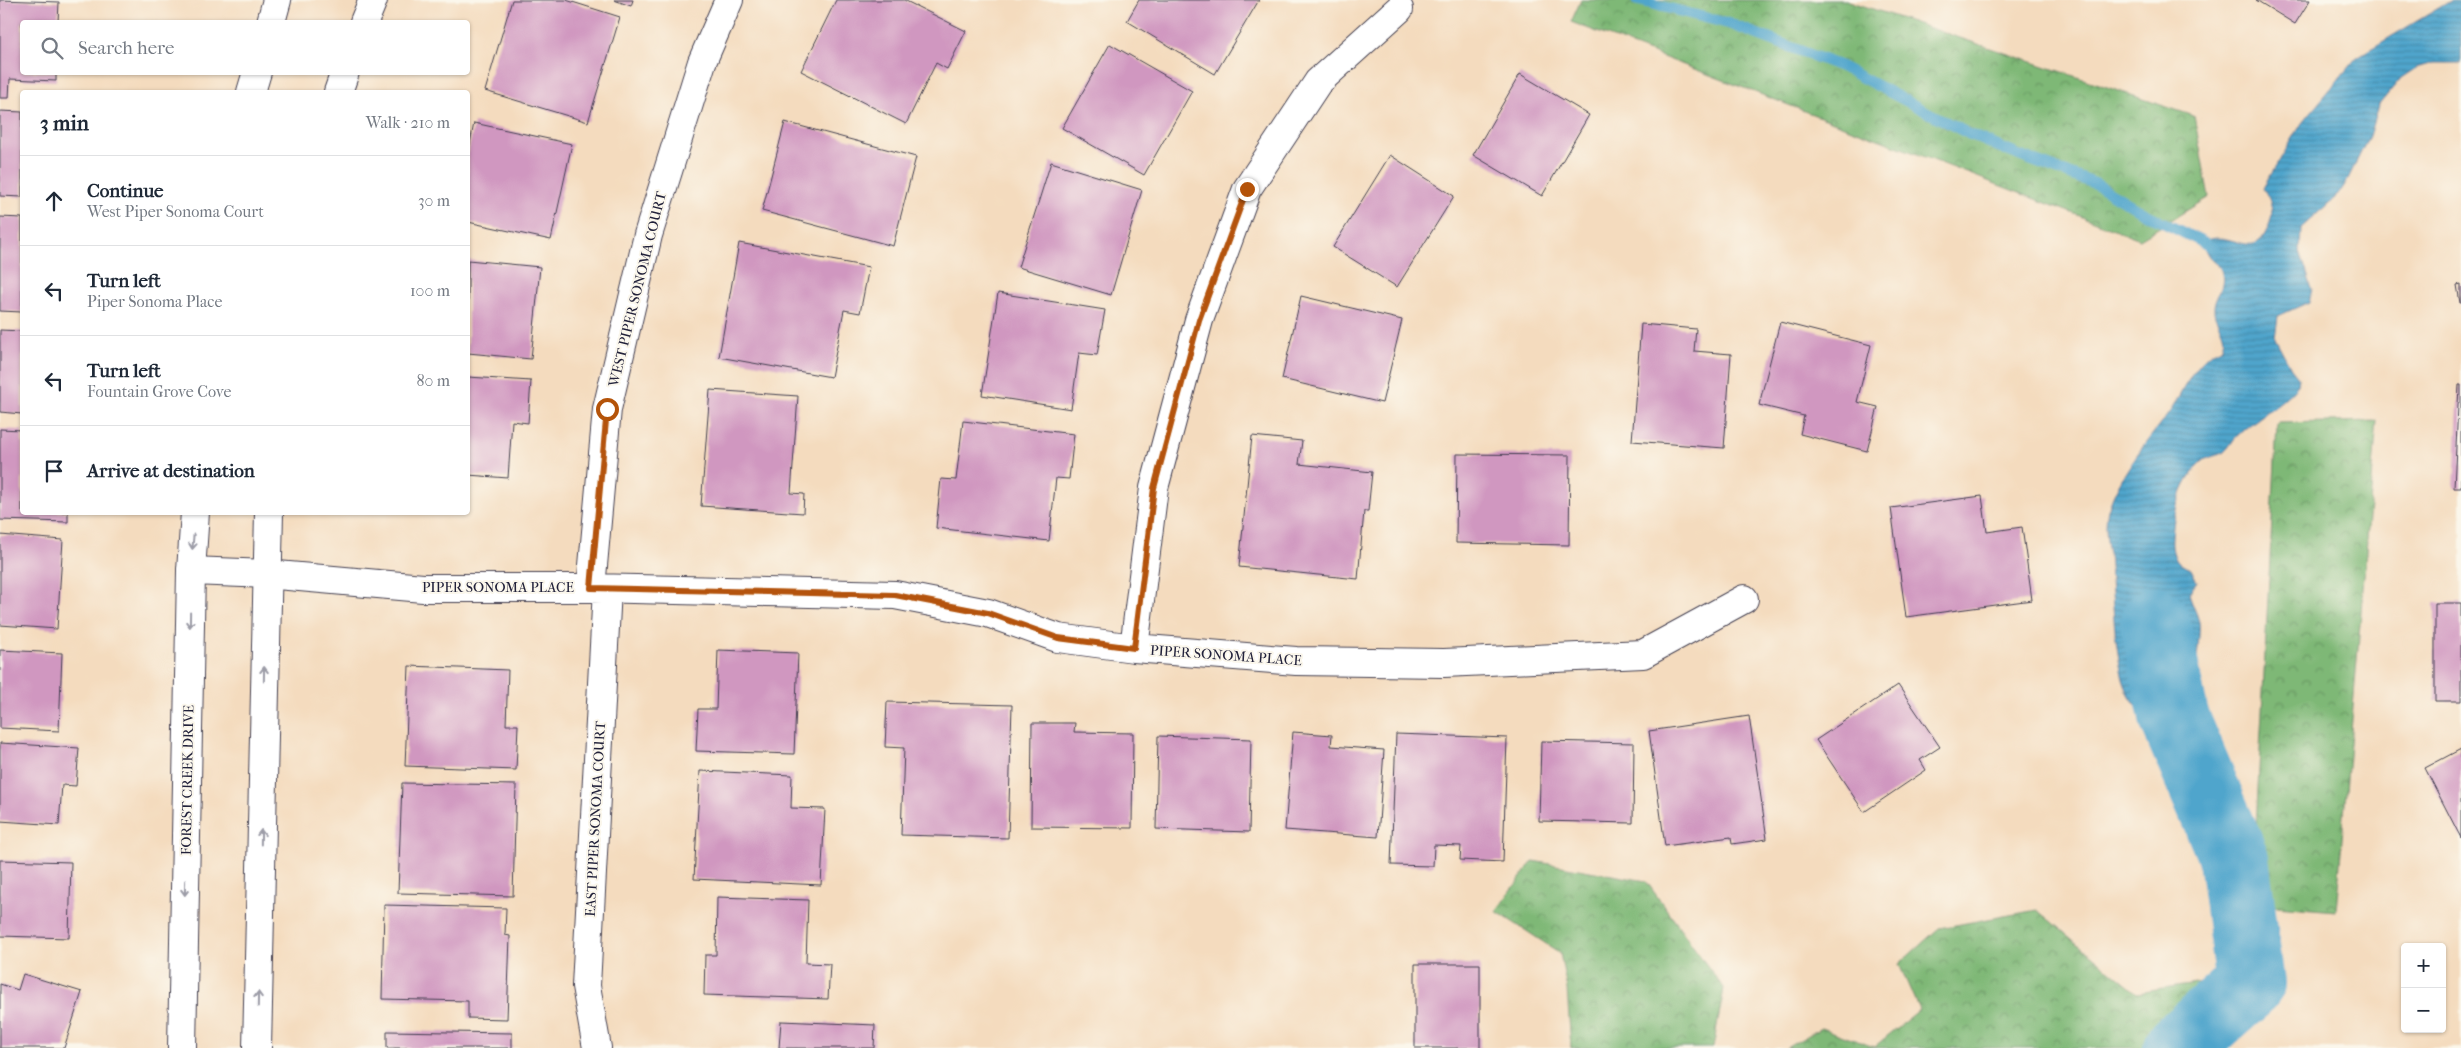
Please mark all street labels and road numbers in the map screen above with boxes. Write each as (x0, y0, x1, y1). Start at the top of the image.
street label: WEST PIPER SONOMA COURT (605, 189, 670, 389)
street label: PIPER SONOMA PLACE (422, 579, 574, 596)
street label: PIPER SONOMA PLACE (1150, 642, 1303, 669)
street label: FOREST CREEK DRIVE (178, 704, 197, 855)
street label: EAST PIPER SONOMA COURT (582, 720, 609, 917)

